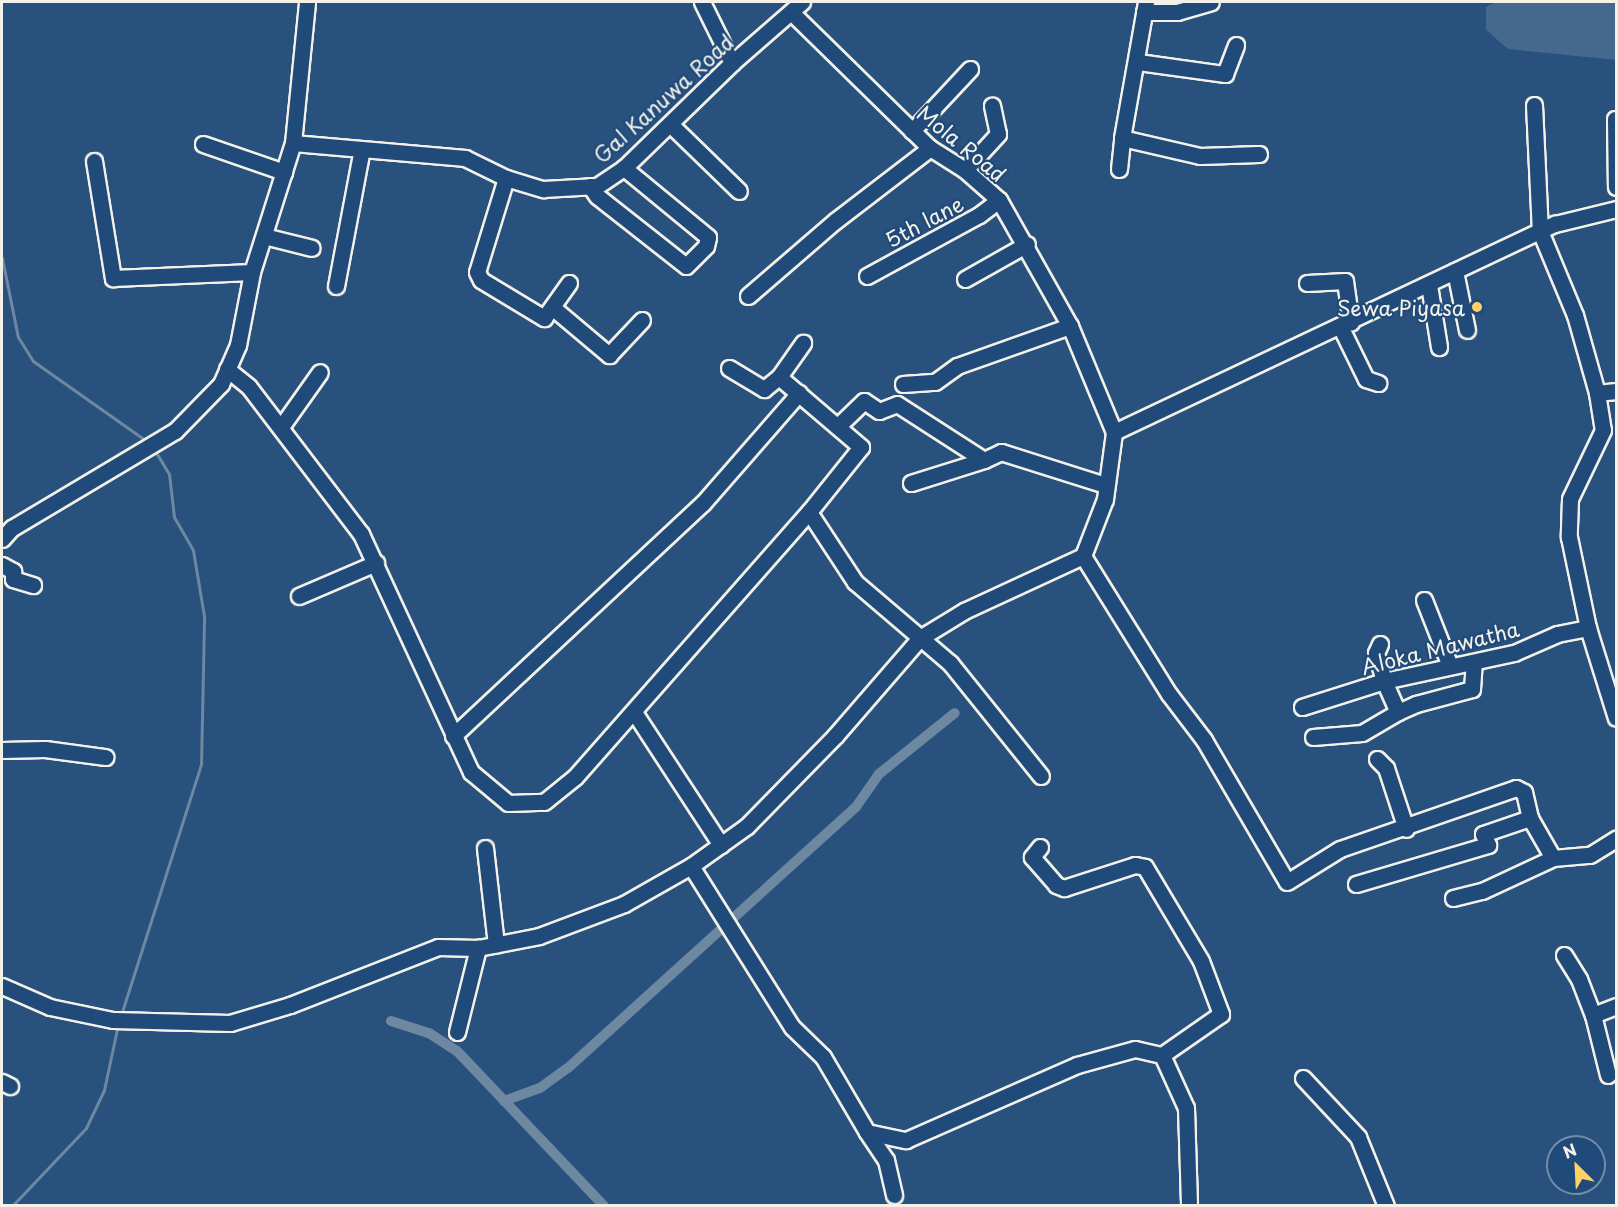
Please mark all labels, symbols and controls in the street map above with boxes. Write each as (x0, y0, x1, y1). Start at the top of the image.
street label: Gal Kanuwa Road (587, 28, 739, 168)
street label: Mola Road (912, 99, 1012, 187)
street label: 5th lane (881, 190, 967, 252)
place label: Sewa Piyasa (1338, 294, 1465, 320)
marker: Sewa Piyasa (1470, 300, 1484, 314)
street label: Aloka Mawatha (1358, 615, 1522, 679)
north arrow (1546, 1135, 1606, 1195)
text: N (1559, 1137, 1580, 1164)

